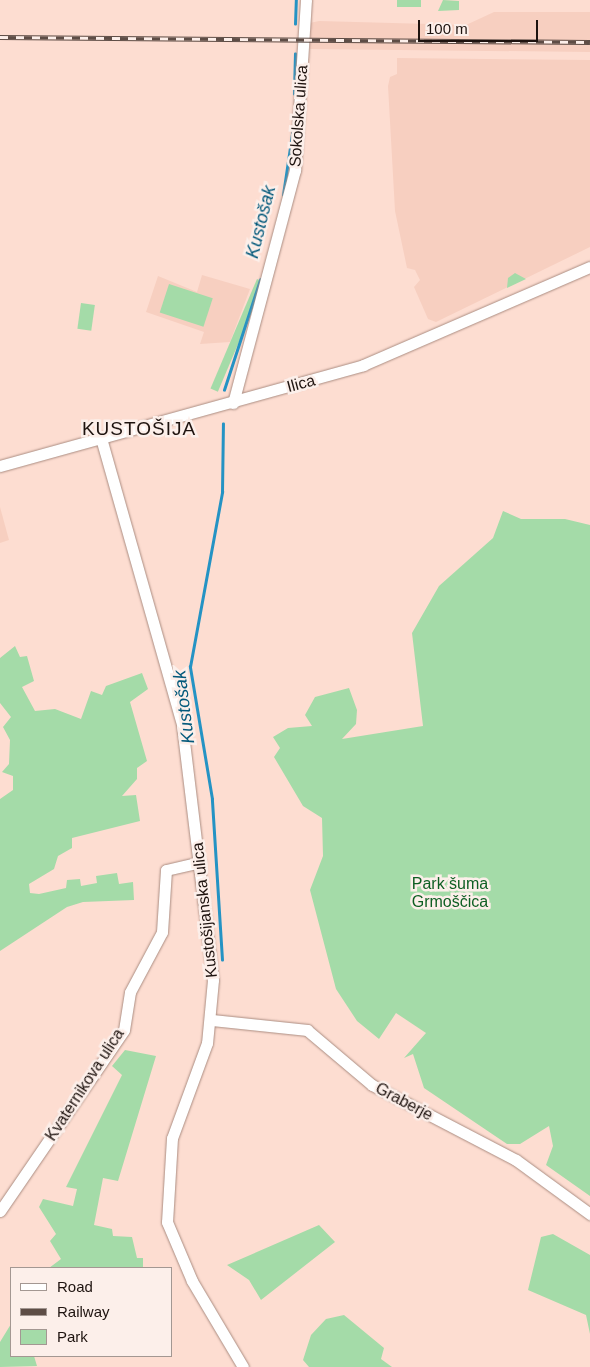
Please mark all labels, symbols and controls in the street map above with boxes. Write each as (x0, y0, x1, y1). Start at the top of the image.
scale bar (420, 10, 540, 42)
text: 100 m (426, 20, 468, 37)
street label: Sokolska ulica (286, 64, 312, 168)
water label: Kustošak (242, 183, 280, 261)
street label: Ilica (285, 371, 317, 397)
district label: KUSTOŠIJA (81, 418, 197, 440)
water label: Kustošak (169, 669, 199, 745)
street label: Kustošijanska ulica (188, 841, 222, 979)
park label: Park šuma Grmoščica (412, 874, 488, 912)
street label: Kvaternikova ulica (42, 1025, 128, 1145)
street label: Graberje (372, 1079, 436, 1125)
legend (10, 1267, 172, 1357)
text: Road (57, 1278, 93, 1295)
text: Railway (57, 1303, 110, 1320)
text: Park (57, 1328, 88, 1345)

